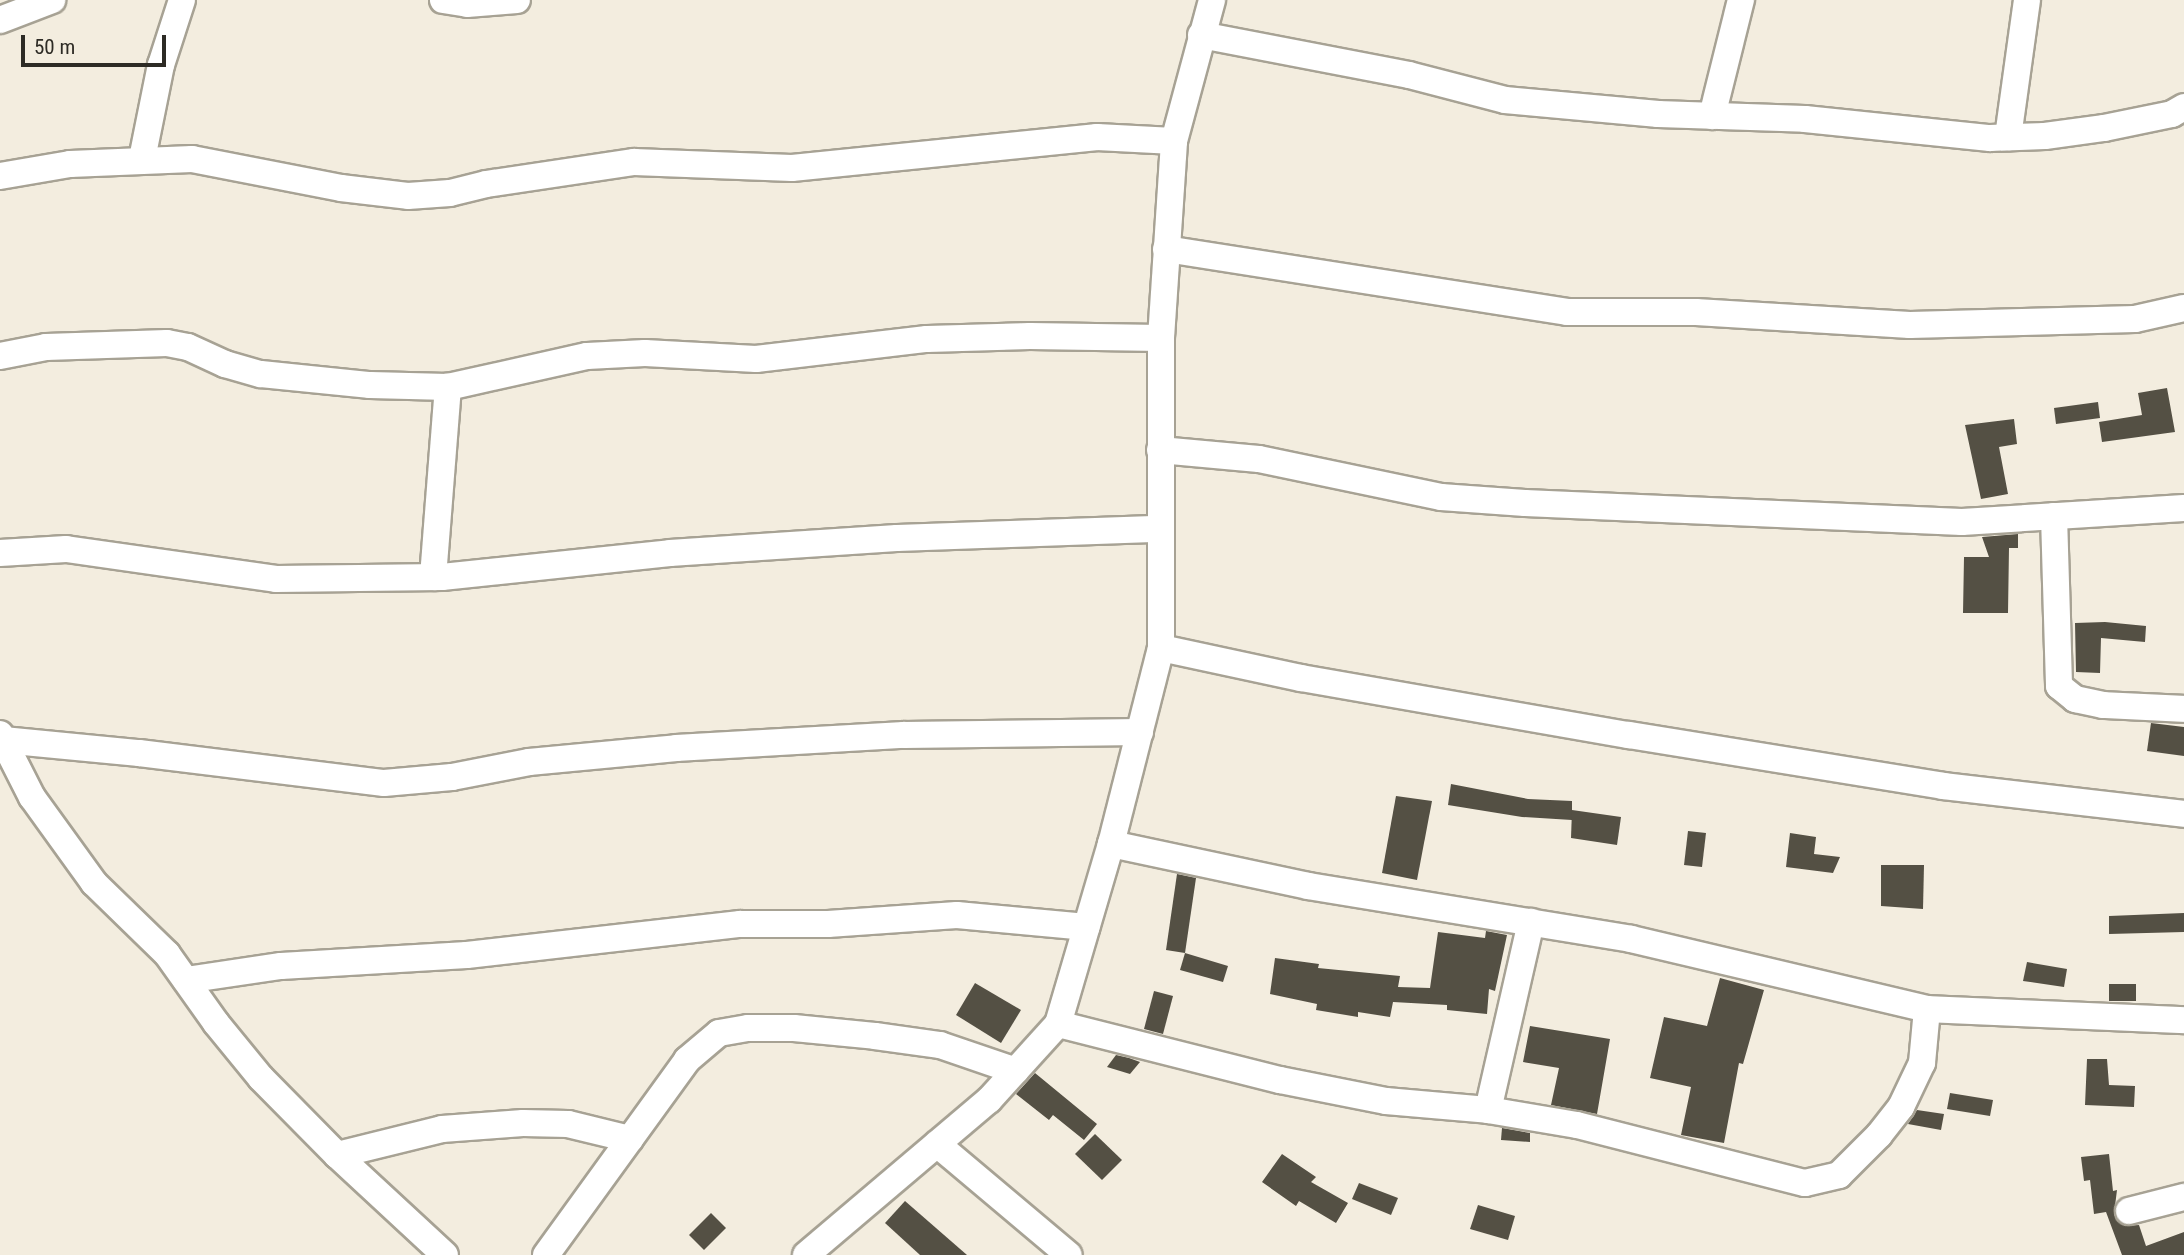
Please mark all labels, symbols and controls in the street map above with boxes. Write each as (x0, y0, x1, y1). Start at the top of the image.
scale bar (24, 21, 170, 65)
text: 50 m (34, 35, 75, 59)

